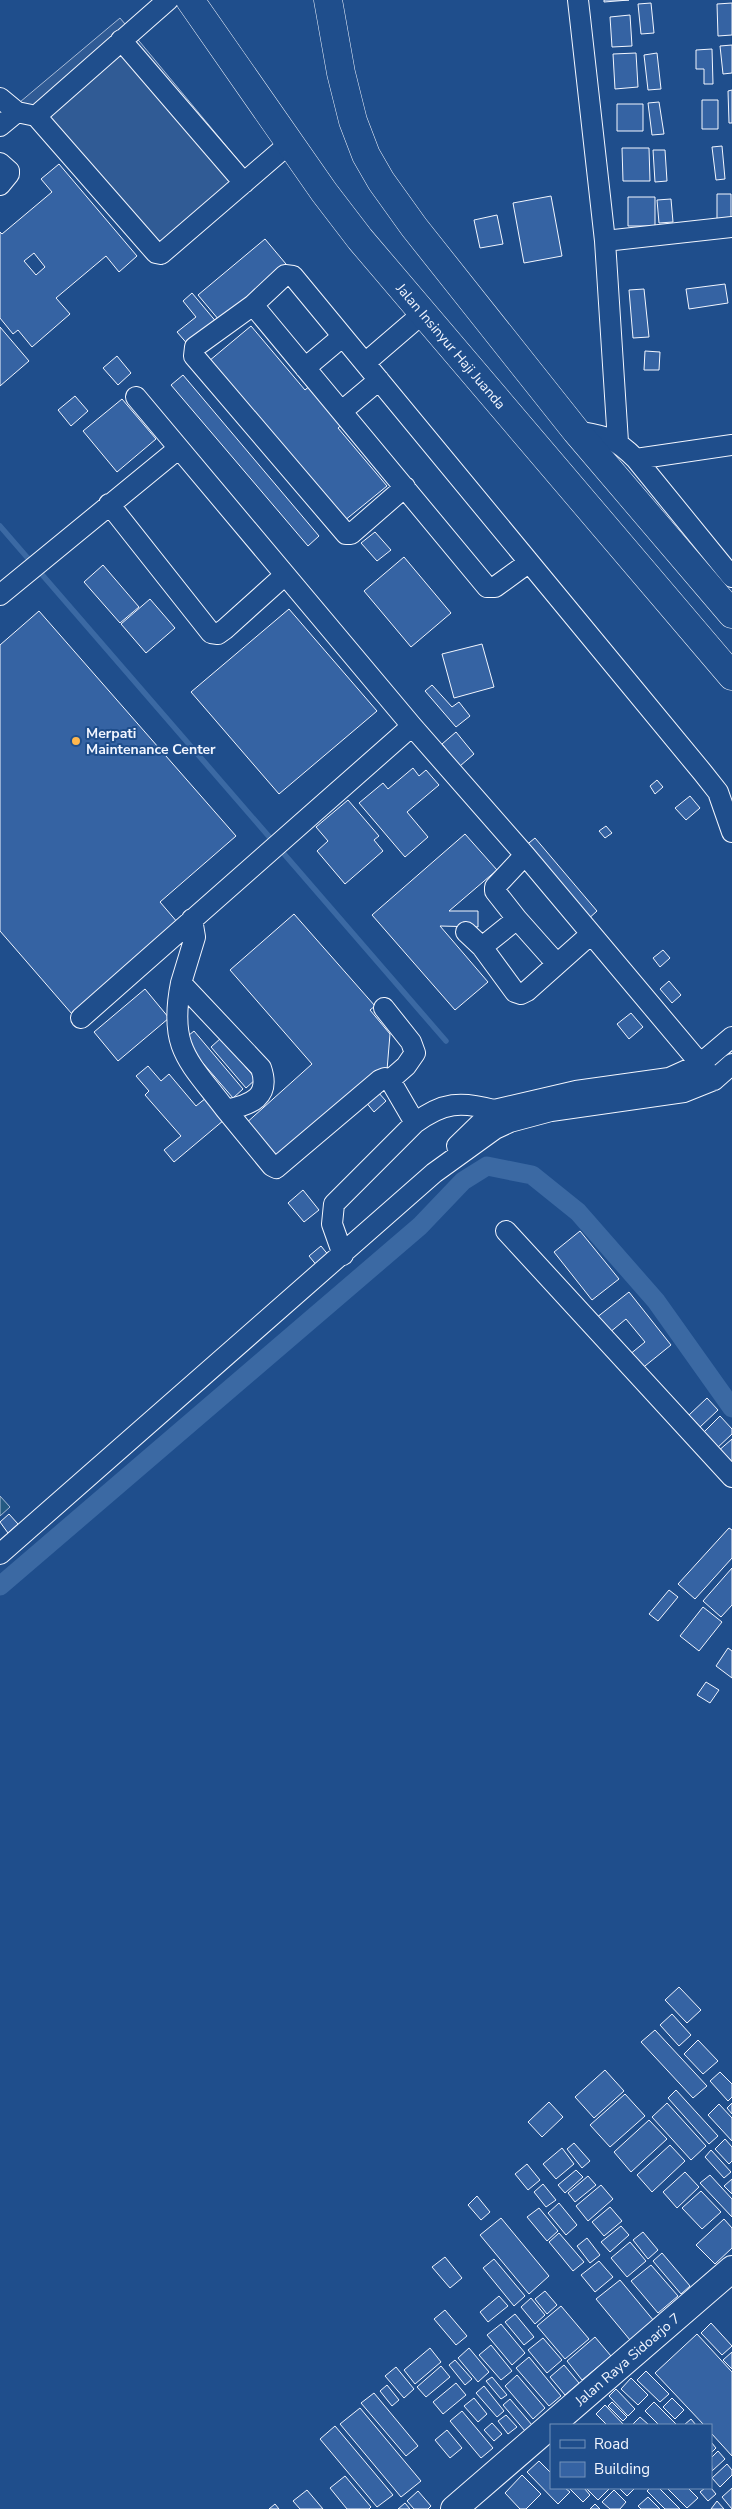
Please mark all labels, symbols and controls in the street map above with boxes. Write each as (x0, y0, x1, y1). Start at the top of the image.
street label: Jalan Insinyur Haji Juanda (391, 278, 510, 413)
place label: Merpati Maintenance Center (86, 724, 216, 759)
marker: Merpati Maintenance Center (70, 735, 82, 747)
street label: Jalan Raya Sidoarjo 7 (570, 2309, 684, 2411)
legend (550, 2424, 712, 2489)
text: Road (594, 2434, 629, 2454)
text: Building (594, 2459, 650, 2479)

